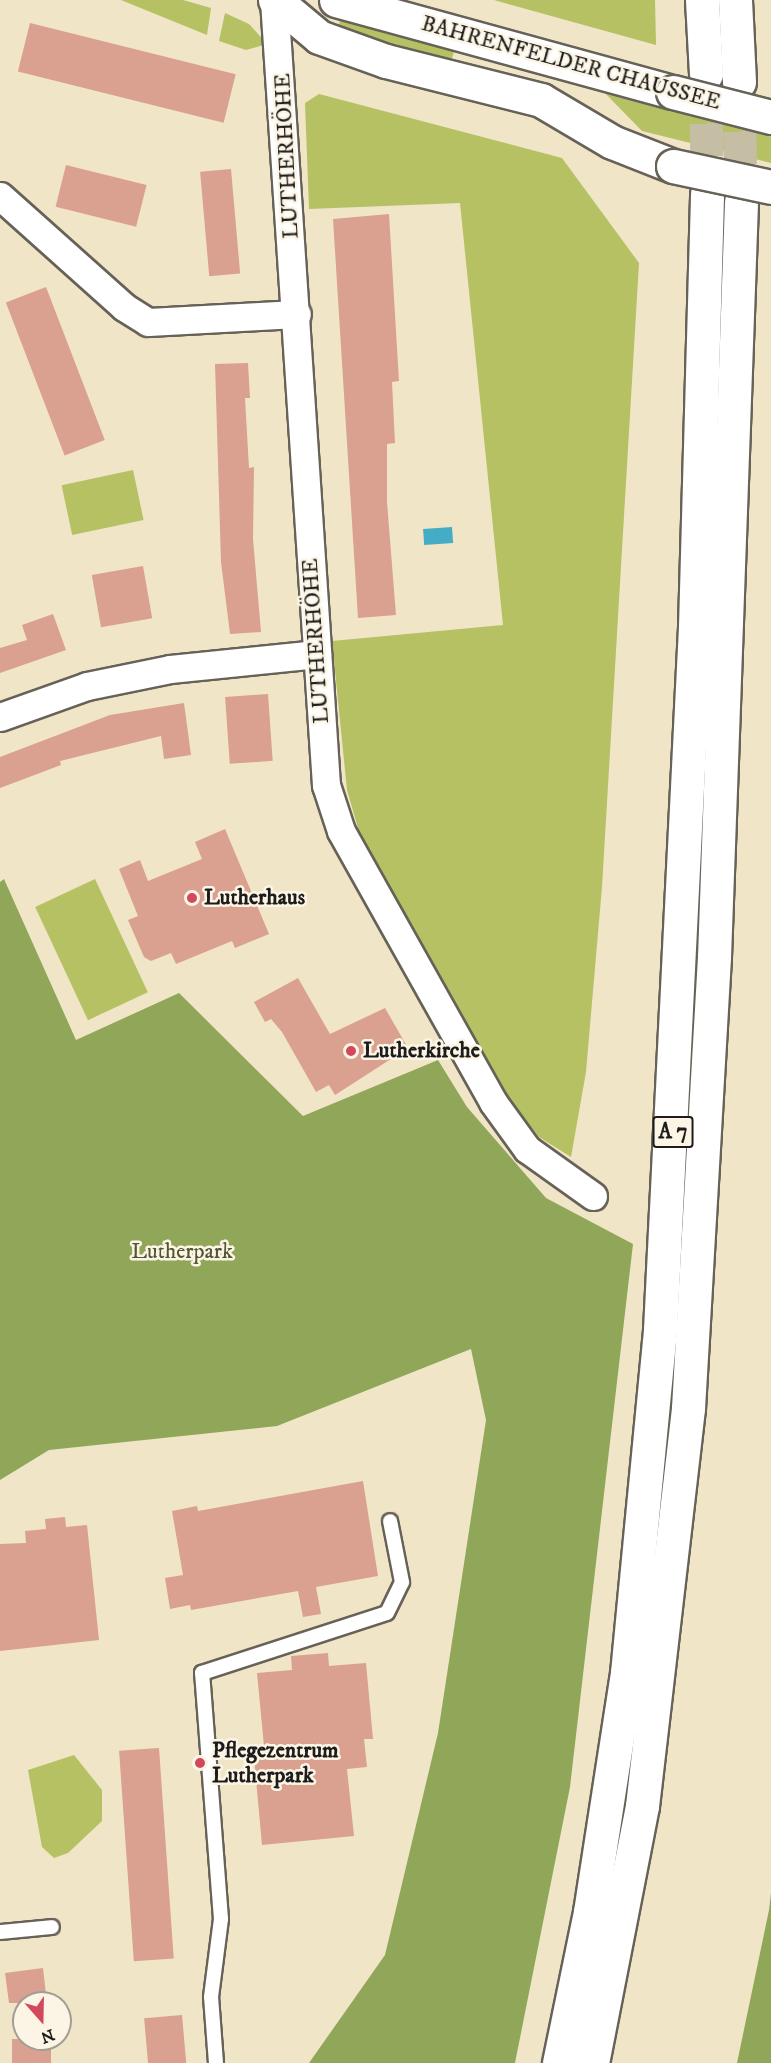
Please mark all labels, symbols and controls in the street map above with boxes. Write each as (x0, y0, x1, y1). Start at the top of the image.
street label: BAHRENFELDER CHAUSSEE (419, 10, 723, 116)
street label: LUTHERHÖHE (269, 73, 305, 239)
street label: LUTHERHÖHE (297, 557, 335, 725)
place label: Lutherhaus (204, 885, 305, 911)
marker: Lutherhaus (185, 891, 199, 905)
place label: Lutherkirche (363, 1038, 480, 1064)
marker: Lutherkirche (344, 1044, 358, 1058)
road number: A 7 (652, 1114, 694, 1150)
park label: Lutherpark (131, 1239, 233, 1265)
place label: Pflegezentrum Lutherpark (212, 1737, 339, 1789)
marker: Pflegezentrum Lutherpark (193, 1756, 207, 1770)
north arrow (12, 1991, 72, 2051)
text: N (38, 2024, 57, 2048)

